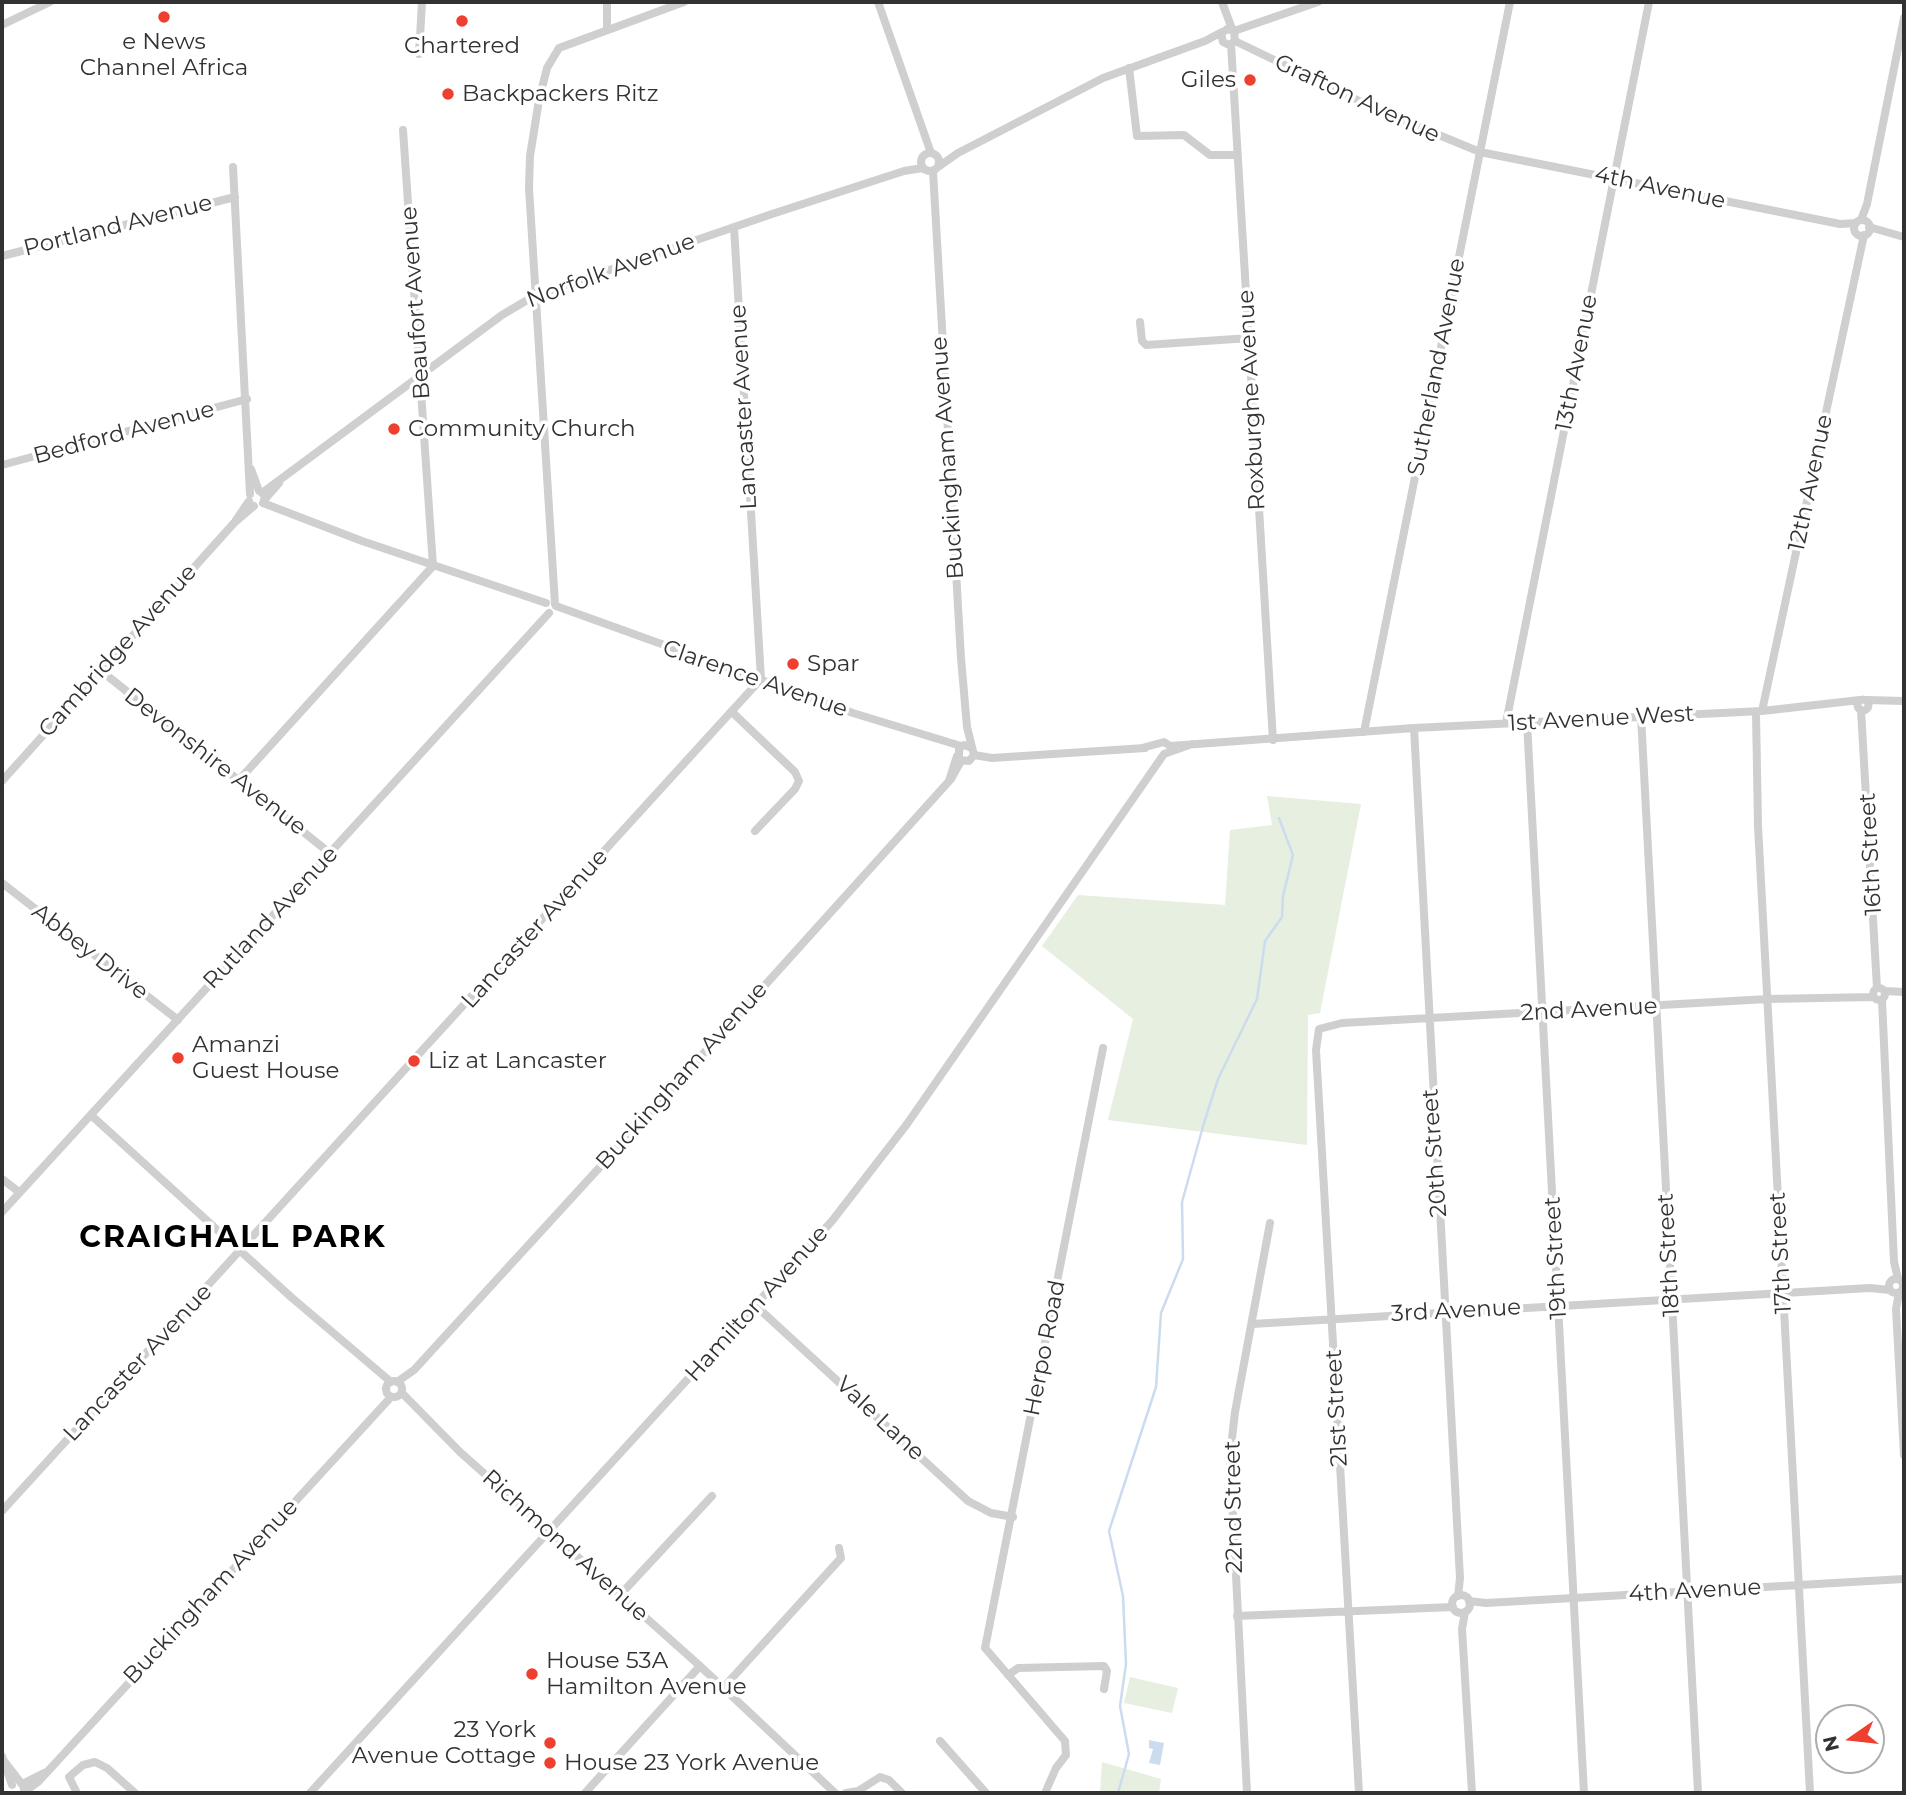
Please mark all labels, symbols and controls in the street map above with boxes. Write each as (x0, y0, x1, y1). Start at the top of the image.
marker: e News Channel Africa (156, 9, 172, 25)
marker: Chartered (454, 13, 470, 29)
place label: e News Channel Africa (80, 28, 248, 82)
place label: Chartered (404, 32, 520, 60)
street label: Grafton Avenue (1270, 49, 1444, 149)
place label: Giles (1181, 66, 1236, 94)
marker: Giles (1242, 72, 1258, 88)
place label: Backpackers Ritz (462, 80, 658, 108)
marker: Backpackers Ritz (440, 86, 456, 102)
street label: 4th Avenue (1592, 161, 1728, 215)
street label: Portland Avenue (21, 189, 215, 263)
street label: Beaufort Avenue (395, 205, 437, 401)
street label: Norfolk Avenue (523, 228, 699, 314)
street label: Sutherland Avenue (1402, 256, 1472, 478)
street label: Roxburghe Avenue (1232, 289, 1272, 511)
street label: 13th Avenue (1550, 292, 1604, 434)
street label: Lancaster Avenue (725, 304, 763, 510)
street label: Buckingham Avenue (926, 336, 970, 580)
street label: Bedford Avenue (31, 396, 217, 470)
street label: 12th Avenue (1783, 412, 1839, 554)
place label: Community Church (408, 415, 636, 443)
marker: Community Church (386, 421, 402, 437)
street label: Cambridge Avenue (33, 559, 203, 743)
street label: Clarence Avenue (659, 634, 851, 724)
place label: Spar (807, 650, 859, 678)
marker: Spar (785, 656, 801, 672)
street label: Devonshire Avenue (119, 682, 311, 842)
street label: 1st Avenue West (1507, 700, 1695, 738)
street label: 16th Street (1854, 792, 1888, 916)
street label: Rutland Avenue (198, 841, 344, 995)
street label: Lancaster Avenue (456, 844, 614, 1014)
street label: Abbey Drive (26, 898, 154, 1006)
street label: Buckingham Avenue (590, 976, 774, 1176)
street label: 2nd Avenue (1520, 993, 1658, 1027)
place label: Amanzi Guest House (192, 1031, 339, 1085)
place label: Liz at Lancaster (428, 1047, 607, 1075)
marker: Amanzi Guest House (170, 1050, 186, 1066)
marker: Liz at Lancaster (406, 1053, 422, 1069)
street label: 20th Street (1417, 1088, 1453, 1218)
street label: 17th Street (1764, 1191, 1798, 1315)
street label: 18th Street (1652, 1193, 1686, 1317)
street label: 19th Street (1539, 1196, 1573, 1320)
district label: CRAIGHALL PARK (81, 1220, 385, 1256)
street label: Hamilton Avenue (680, 1220, 834, 1388)
street label: Herpo Road (1018, 1278, 1072, 1418)
street label: Lancaster Avenue (58, 1279, 218, 1447)
street label: 3rd Avenue (1390, 1294, 1522, 1328)
street label: 21st Street (1320, 1349, 1354, 1467)
street label: Vale Lane (830, 1371, 930, 1467)
street label: 22nd Street (1219, 1440, 1249, 1574)
street label: Richmond Avenue (476, 1464, 654, 1628)
street label: Buckingham Avenue (118, 1494, 304, 1690)
street label: 4th Avenue (1628, 1574, 1762, 1608)
place label: House 53A Hamilton Avenue (546, 1647, 747, 1701)
marker: House 53A Hamilton Avenue (524, 1666, 540, 1682)
north arrow (1815, 1704, 1885, 1774)
place label: 23 York Avenue Cottage (352, 1716, 536, 1770)
text: N (1818, 1733, 1844, 1754)
marker: 23 York Avenue Cottage (542, 1735, 558, 1751)
place label: House 23 York Avenue (564, 1749, 819, 1777)
marker: House 23 York Avenue (542, 1755, 558, 1771)

